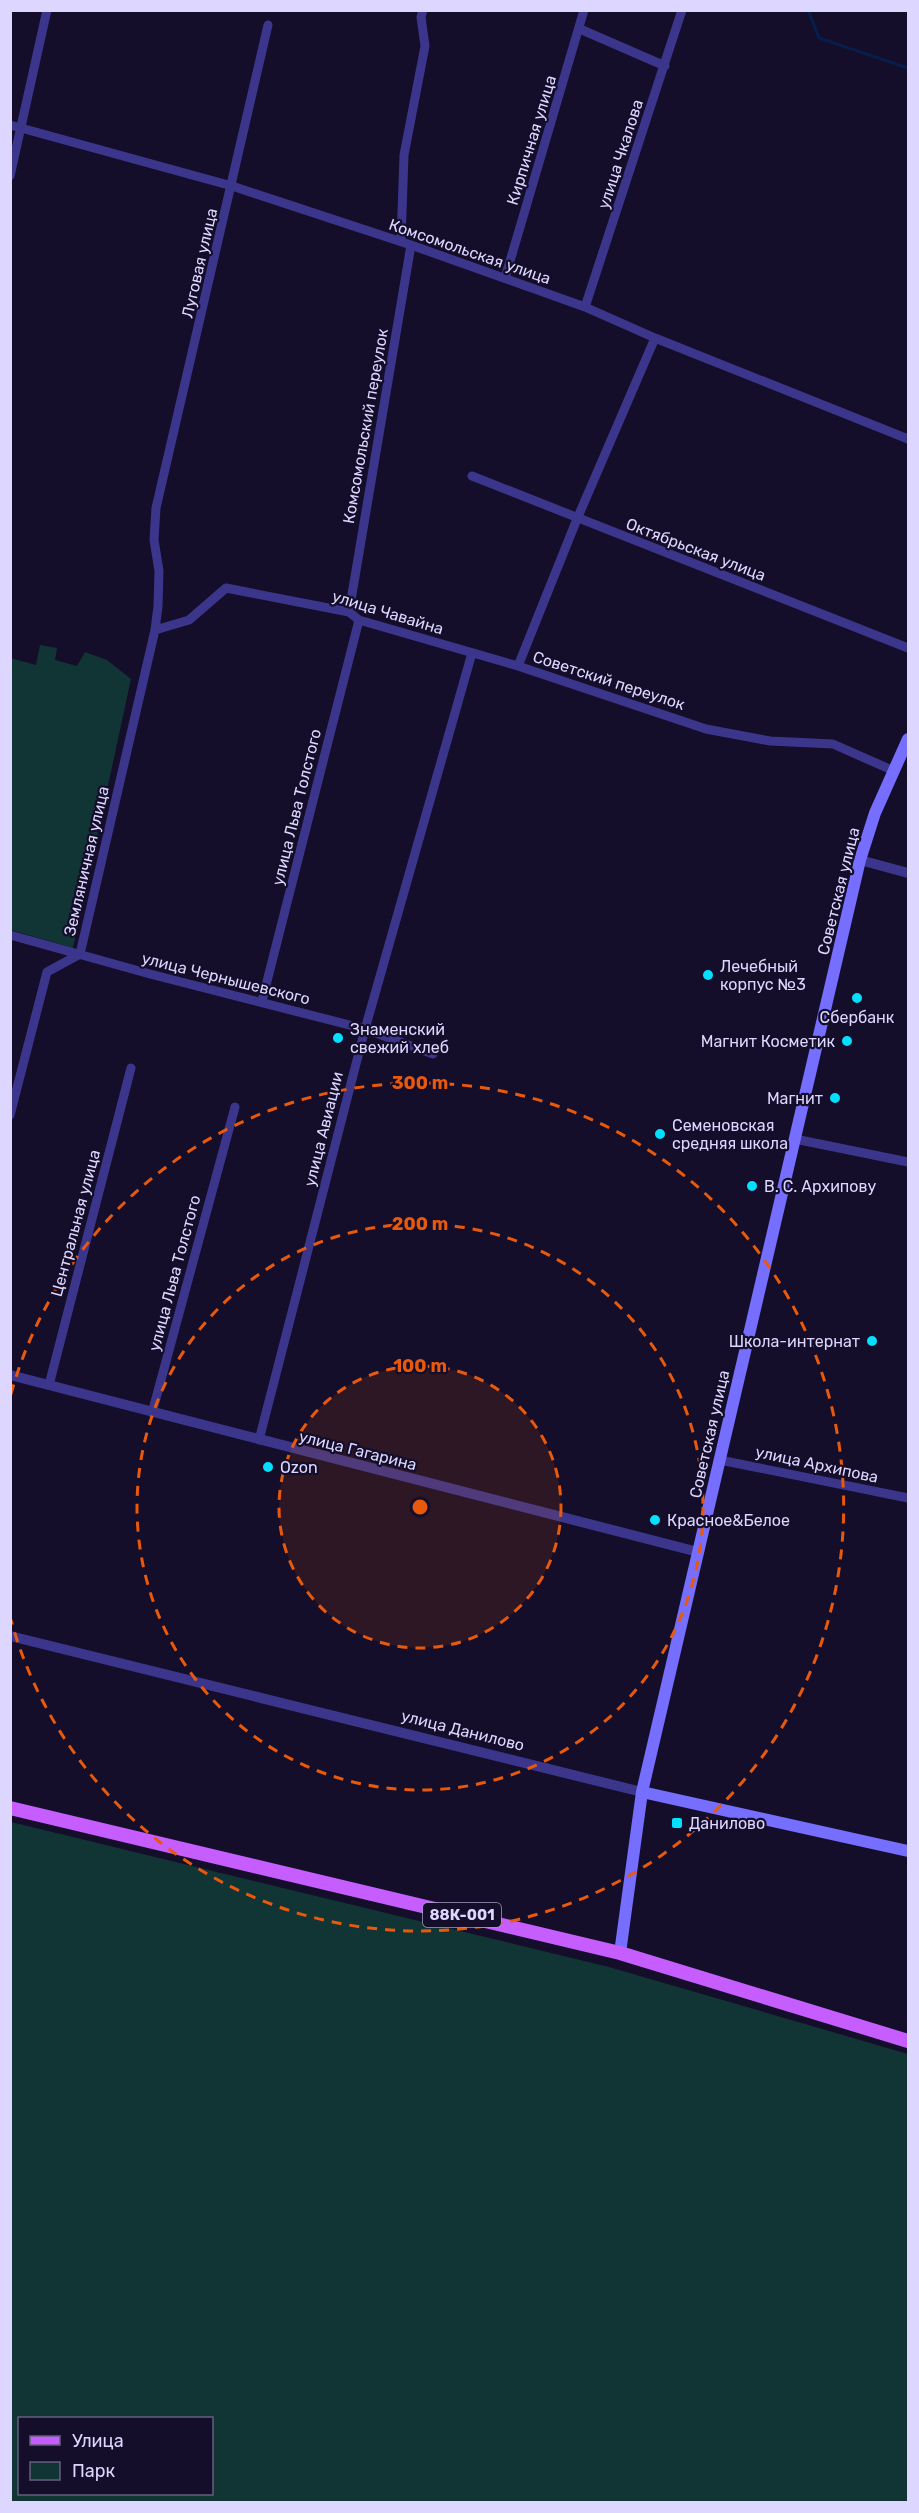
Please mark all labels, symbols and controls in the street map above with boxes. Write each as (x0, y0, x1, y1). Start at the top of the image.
street label: Кирпичная улица (503, 73, 560, 207)
street label: улица Чкалова (594, 97, 647, 211)
street label: Луговая улица (178, 206, 221, 320)
street label: Комсомольская улица (386, 215, 553, 288)
street label: Комсомольский переулок (339, 327, 392, 525)
street label: Октябрьская улица (623, 514, 768, 585)
street label: улица Чавайна (330, 587, 446, 638)
street label: Советский переулок (530, 647, 688, 714)
street label: улица Льва Толстого (268, 727, 325, 887)
street label: Земляничная улица (60, 784, 113, 938)
street label: Советская улица (813, 825, 864, 957)
street label: улица Чернышевского (140, 948, 312, 1009)
place label: Лечебный корпус №3 (720, 957, 806, 994)
marker: Лечебный корпус №3 (701, 968, 715, 982)
marker: Сбербанк (850, 991, 864, 1005)
place label: Сбербанк (820, 1008, 895, 1027)
place label: Знаменский свежий хлеб (350, 1020, 449, 1057)
marker: Знаменский свежий хлеб (331, 1031, 345, 1045)
place label: Магнит Косметик (701, 1032, 835, 1051)
marker: Магнит Косметик (840, 1034, 854, 1048)
street label: улица Авиации (300, 1070, 347, 1188)
text: 300 m (392, 1072, 448, 1094)
place label: Магнит (767, 1089, 823, 1108)
marker: Магнит (828, 1091, 842, 1105)
place label: Семеновская средняя школа (672, 1116, 788, 1153)
marker: Семеновская средняя школа (653, 1127, 667, 1141)
street label: Центральная улица (47, 1148, 104, 1299)
place label: В. С. Архипову (764, 1177, 877, 1196)
marker: В. С. Архипову (745, 1179, 759, 1193)
street label: улица Льва Толстого (145, 1193, 204, 1353)
text: 200 m (392, 1213, 448, 1235)
place label: Школа-интернат (729, 1332, 860, 1351)
marker: Школа-интернат (865, 1334, 879, 1348)
text: 100 m (393, 1355, 447, 1377)
street label: Советская улица (686, 1368, 733, 1500)
street label: улица Гагарина (297, 1427, 419, 1474)
street label: улица Архипова (754, 1442, 880, 1487)
place label: Ozon (280, 1458, 318, 1477)
marker: Ozon (261, 1460, 275, 1474)
centre of rings (410, 1497, 430, 1517)
place label: Красное&Белое (667, 1511, 790, 1530)
marker: Красное&Белое (648, 1513, 662, 1527)
street label: улица Данилово (399, 1706, 526, 1755)
place label: Данилово (689, 1814, 765, 1833)
marker: Данилово (670, 1816, 684, 1830)
road number: 88К-001 (423, 1903, 501, 1927)
legend (18, 2417, 213, 2495)
text: Улица (72, 2430, 124, 2452)
text: Парк (72, 2460, 116, 2482)

